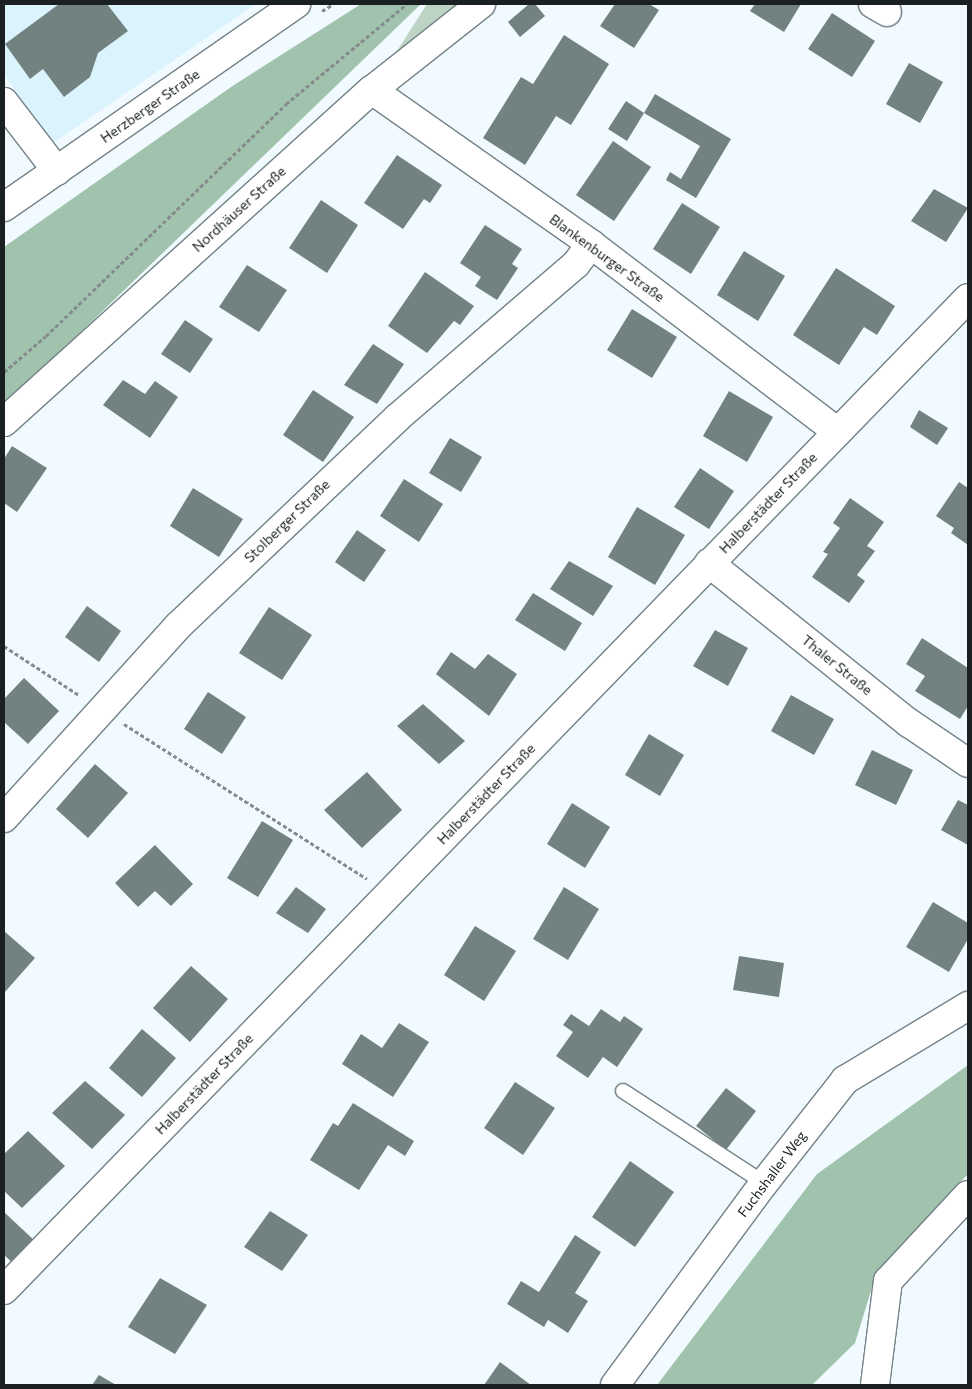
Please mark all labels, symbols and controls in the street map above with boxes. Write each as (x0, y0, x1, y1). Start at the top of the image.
street label: Herzberger Straße (97, 65, 203, 147)
street label: Nordhäuser Straße (189, 163, 289, 255)
street label: Blankenburger Straße (546, 211, 668, 305)
street label: Halberstädter Straße (716, 449, 820, 557)
street label: Stolberger Straße (241, 476, 333, 566)
street label: Thaler Straße (798, 631, 876, 699)
street label: Halberstädter Straße (434, 740, 538, 848)
street label: Halberstädter Straße (152, 1030, 256, 1138)
street label: Fuchshaller Weg (734, 1128, 810, 1220)

